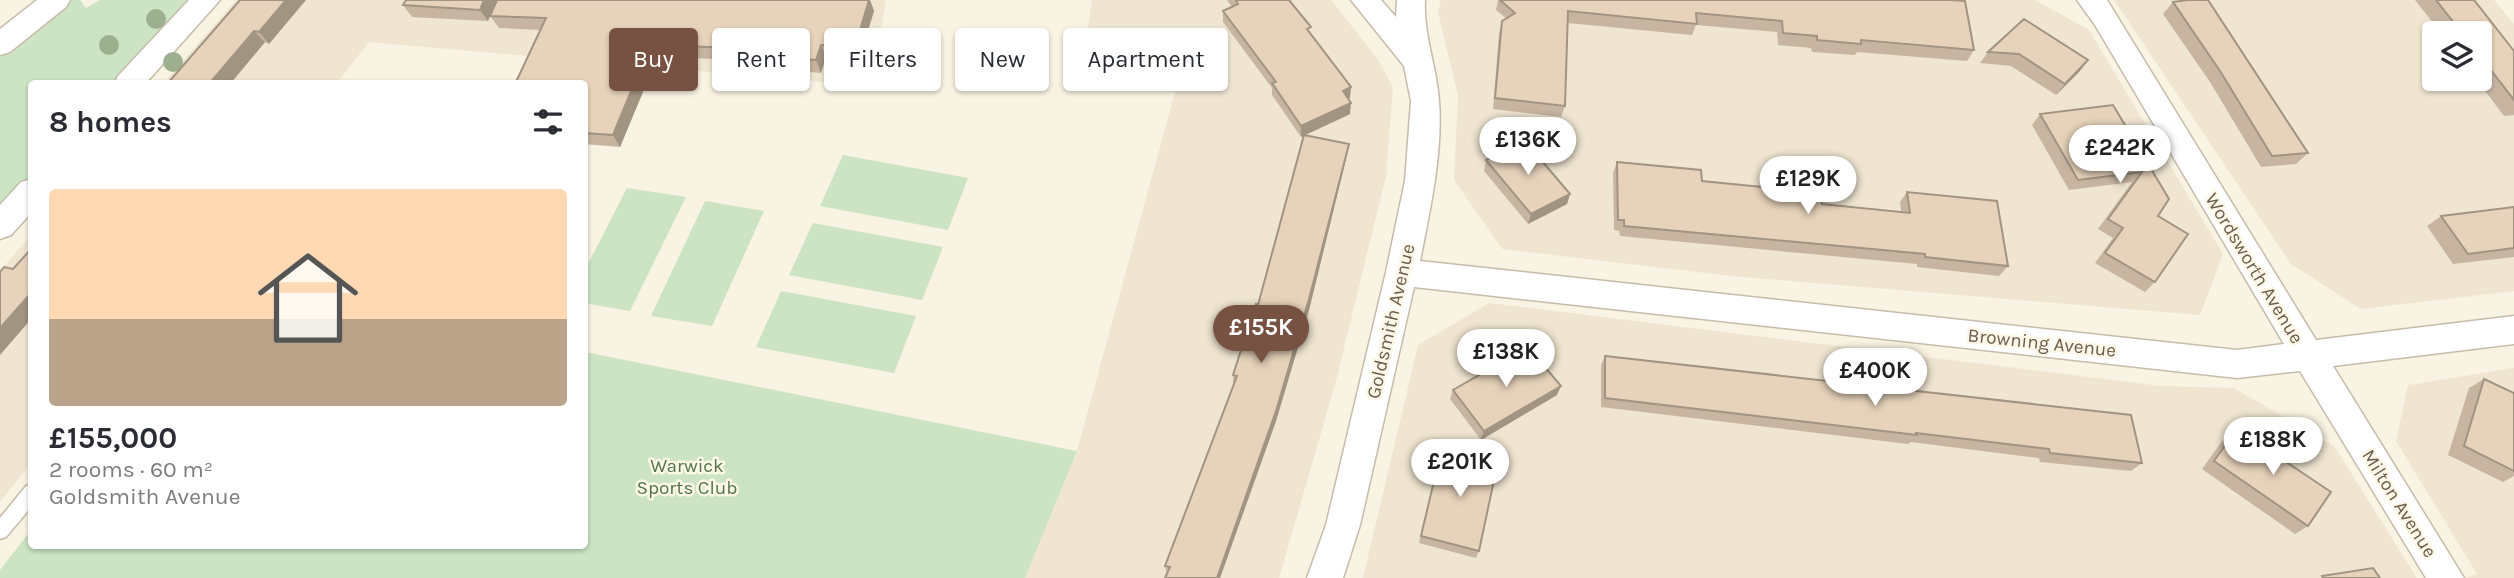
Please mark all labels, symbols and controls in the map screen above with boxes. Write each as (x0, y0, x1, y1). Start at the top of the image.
map controls (2422, 21, 2492, 91)
button: layers (2422, 21, 2492, 91)
chip: Buy (609, 28, 698, 91)
chip: Rent (712, 28, 810, 91)
chip: Filters (824, 28, 941, 91)
chip: New (955, 28, 1049, 91)
chip: Apartment (1063, 28, 1228, 91)
icon: filters (529, 103, 567, 141)
text: 8 homes (49, 104, 172, 140)
pin: £136K (1479, 118, 1577, 177)
pin: £242K (2071, 125, 2169, 185)
text: £136K (1495, 126, 1561, 153)
text: £242K (2085, 134, 2155, 161)
pin: £129K (1759, 156, 1857, 216)
text: £129K (1775, 165, 1841, 192)
street label: Wordsworth Avenue (2201, 189, 2308, 348)
icon: home (245, 235, 371, 361)
street label: Goldsmith Avenue (1362, 242, 1419, 401)
pin: £155K (1212, 306, 1310, 365)
text: £155K (1229, 314, 1293, 341)
street label: Browning Avenue (1967, 324, 2117, 362)
pin: £138K (1457, 330, 1555, 389)
text: £138K (1473, 338, 1539, 365)
pin: £400K (1826, 348, 1924, 408)
text: £400K (1839, 357, 1911, 384)
pin: £188K (2224, 418, 2322, 477)
text: £155,000 (49, 420, 177, 456)
text: £188K (2240, 426, 2306, 453)
pin: £201K (1411, 440, 1509, 499)
street label: Milton Avenue (2357, 445, 2441, 562)
text: £201K (1427, 448, 1493, 475)
park label: Warwick Sports Club (636, 455, 738, 499)
text: 2 rooms · 60 m² (49, 456, 213, 483)
text: Goldsmith Avenue (49, 483, 241, 510)

